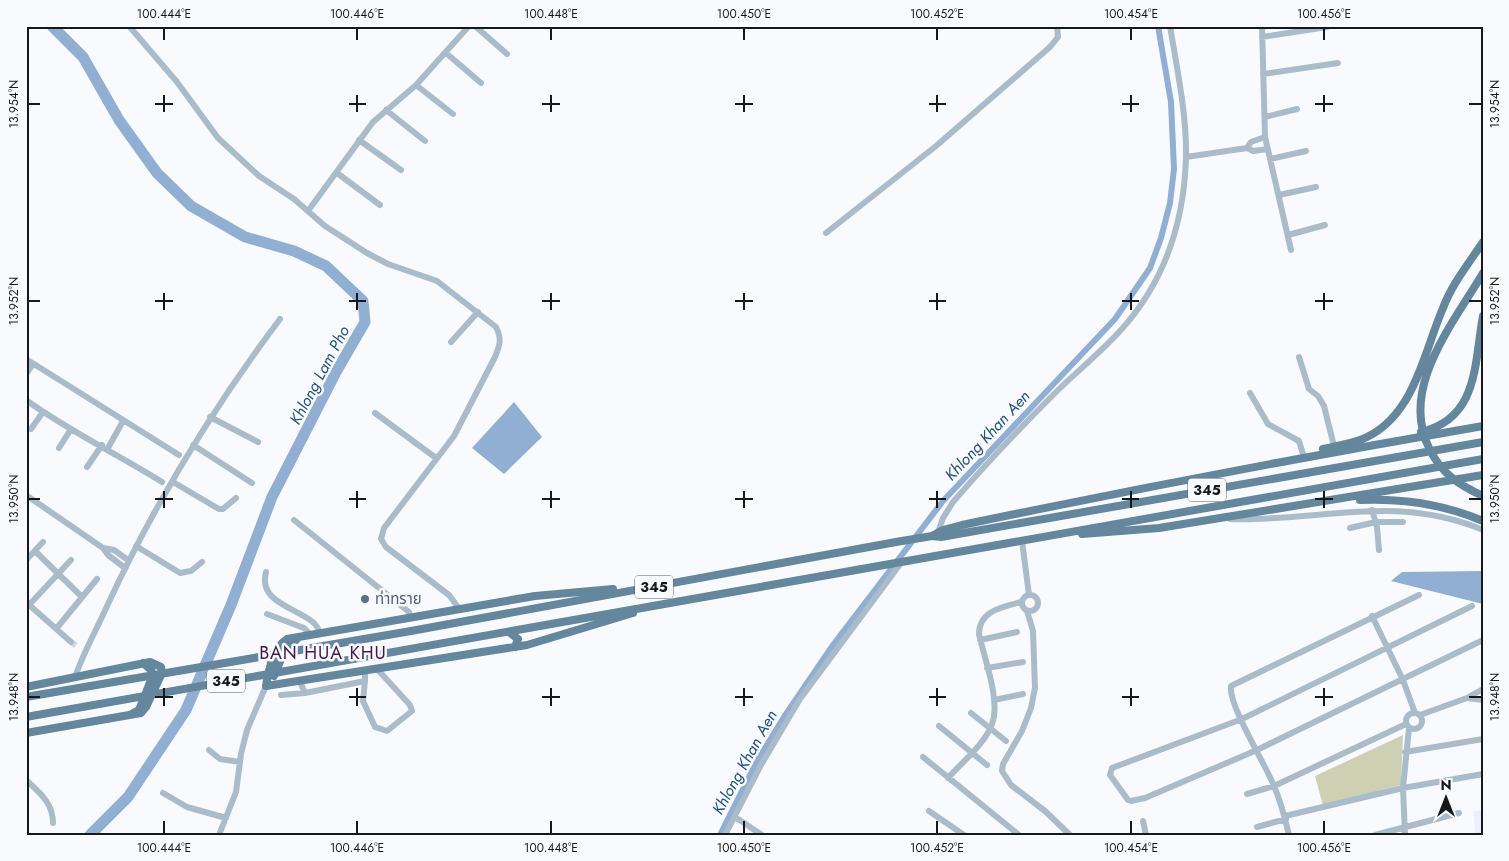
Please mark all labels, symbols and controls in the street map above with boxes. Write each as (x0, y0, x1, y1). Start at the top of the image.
text: 100.444°E (137, 5, 191, 23)
text: 100.446°E (330, 5, 384, 23)
text: 100.448°E (524, 5, 578, 23)
text: 100.450°E (717, 5, 771, 23)
text: 100.452°E (910, 5, 964, 23)
text: 100.454°E (1104, 5, 1158, 23)
text: 100.456°E (1297, 5, 1351, 23)
text: 13.954°N (5, 80, 23, 128)
text: 13.954°N (1486, 80, 1504, 128)
text: 13.952°N (5, 277, 23, 325)
text: 13.952°N (1486, 277, 1504, 325)
water label: Khlong Lam Pho (284, 321, 355, 429)
water label: Khlong Khan Aen (939, 385, 1035, 486)
text: 13.950°N (5, 475, 23, 523)
text: 13.950°N (1486, 475, 1504, 523)
road number: 345 (1188, 478, 1226, 502)
road number: 345 (635, 576, 673, 598)
place label: ท่าทราย (375, 588, 422, 610)
marker: ท่าทราย (359, 593, 371, 605)
district label: BAN HUA KHU (259, 640, 387, 666)
road number: 345 (207, 669, 245, 692)
text: 13.948°N (5, 673, 23, 721)
text: 13.948°N (1486, 673, 1504, 721)
water label: Khlong Khan Aen (706, 706, 783, 818)
north arrow (1422, 774, 1472, 824)
text: N (1440, 775, 1452, 795)
text: 100.444°E (137, 839, 191, 857)
text: 100.446°E (330, 839, 384, 857)
text: 100.448°E (524, 839, 578, 857)
text: 100.450°E (717, 839, 771, 857)
text: 100.452°E (910, 839, 964, 857)
text: 100.454°E (1104, 839, 1158, 857)
text: 100.456°E (1297, 839, 1351, 857)

